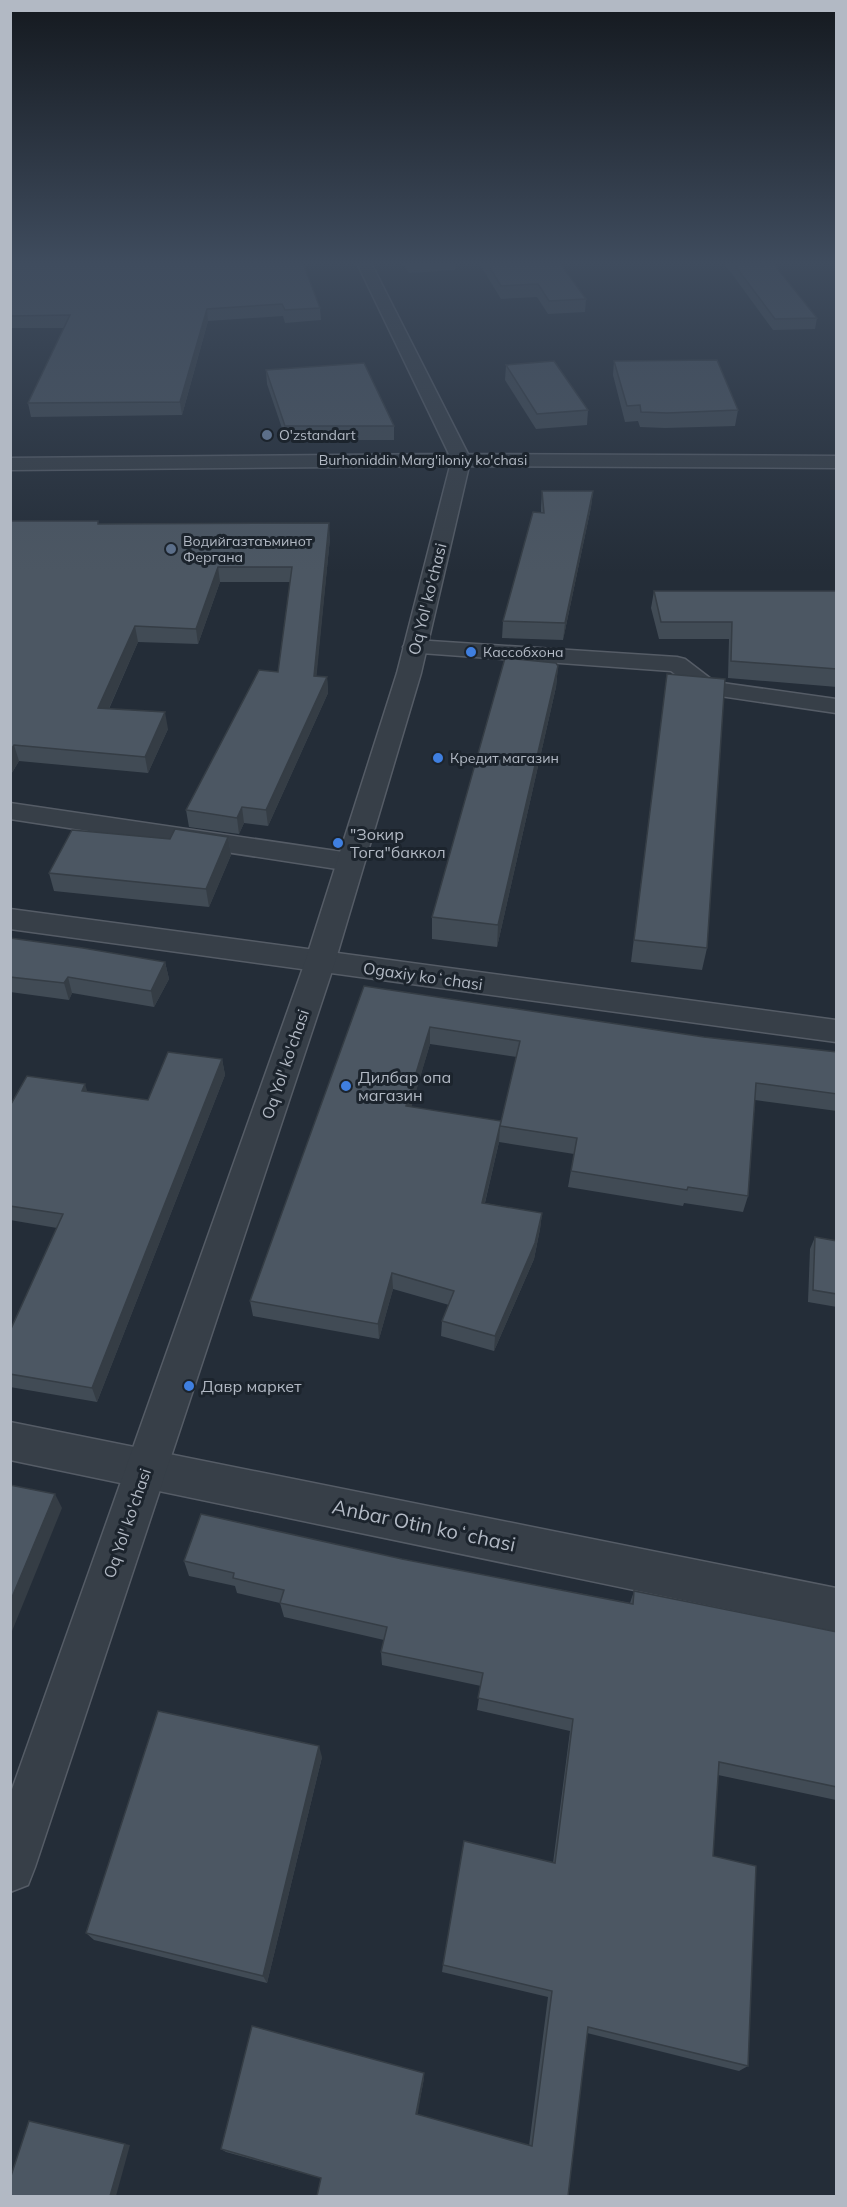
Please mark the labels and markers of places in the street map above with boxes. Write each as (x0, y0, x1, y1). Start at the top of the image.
place label: O'zstandart (279, 426, 356, 444)
marker: O'zstandart (260, 428, 274, 442)
place label: Водийгазтаъминот Фергана (183, 532, 313, 566)
marker: Водийгазтаъминот Фергана (164, 542, 178, 556)
place label: Кассобхона (483, 643, 564, 661)
marker: Кассобхона (464, 645, 478, 659)
place label: Кредит магазин (450, 749, 559, 767)
marker: Кредит магазин (431, 751, 445, 765)
place label: "Зокир Тога"баккол (350, 824, 446, 862)
marker: "Зокир Тога"баккол (331, 836, 345, 850)
place label: Дилбар опа магазин (358, 1067, 451, 1105)
marker: Дилбар опа магазин (339, 1079, 353, 1093)
place label: Давр маркет (201, 1376, 302, 1396)
marker: Давр маркет (182, 1379, 196, 1393)

